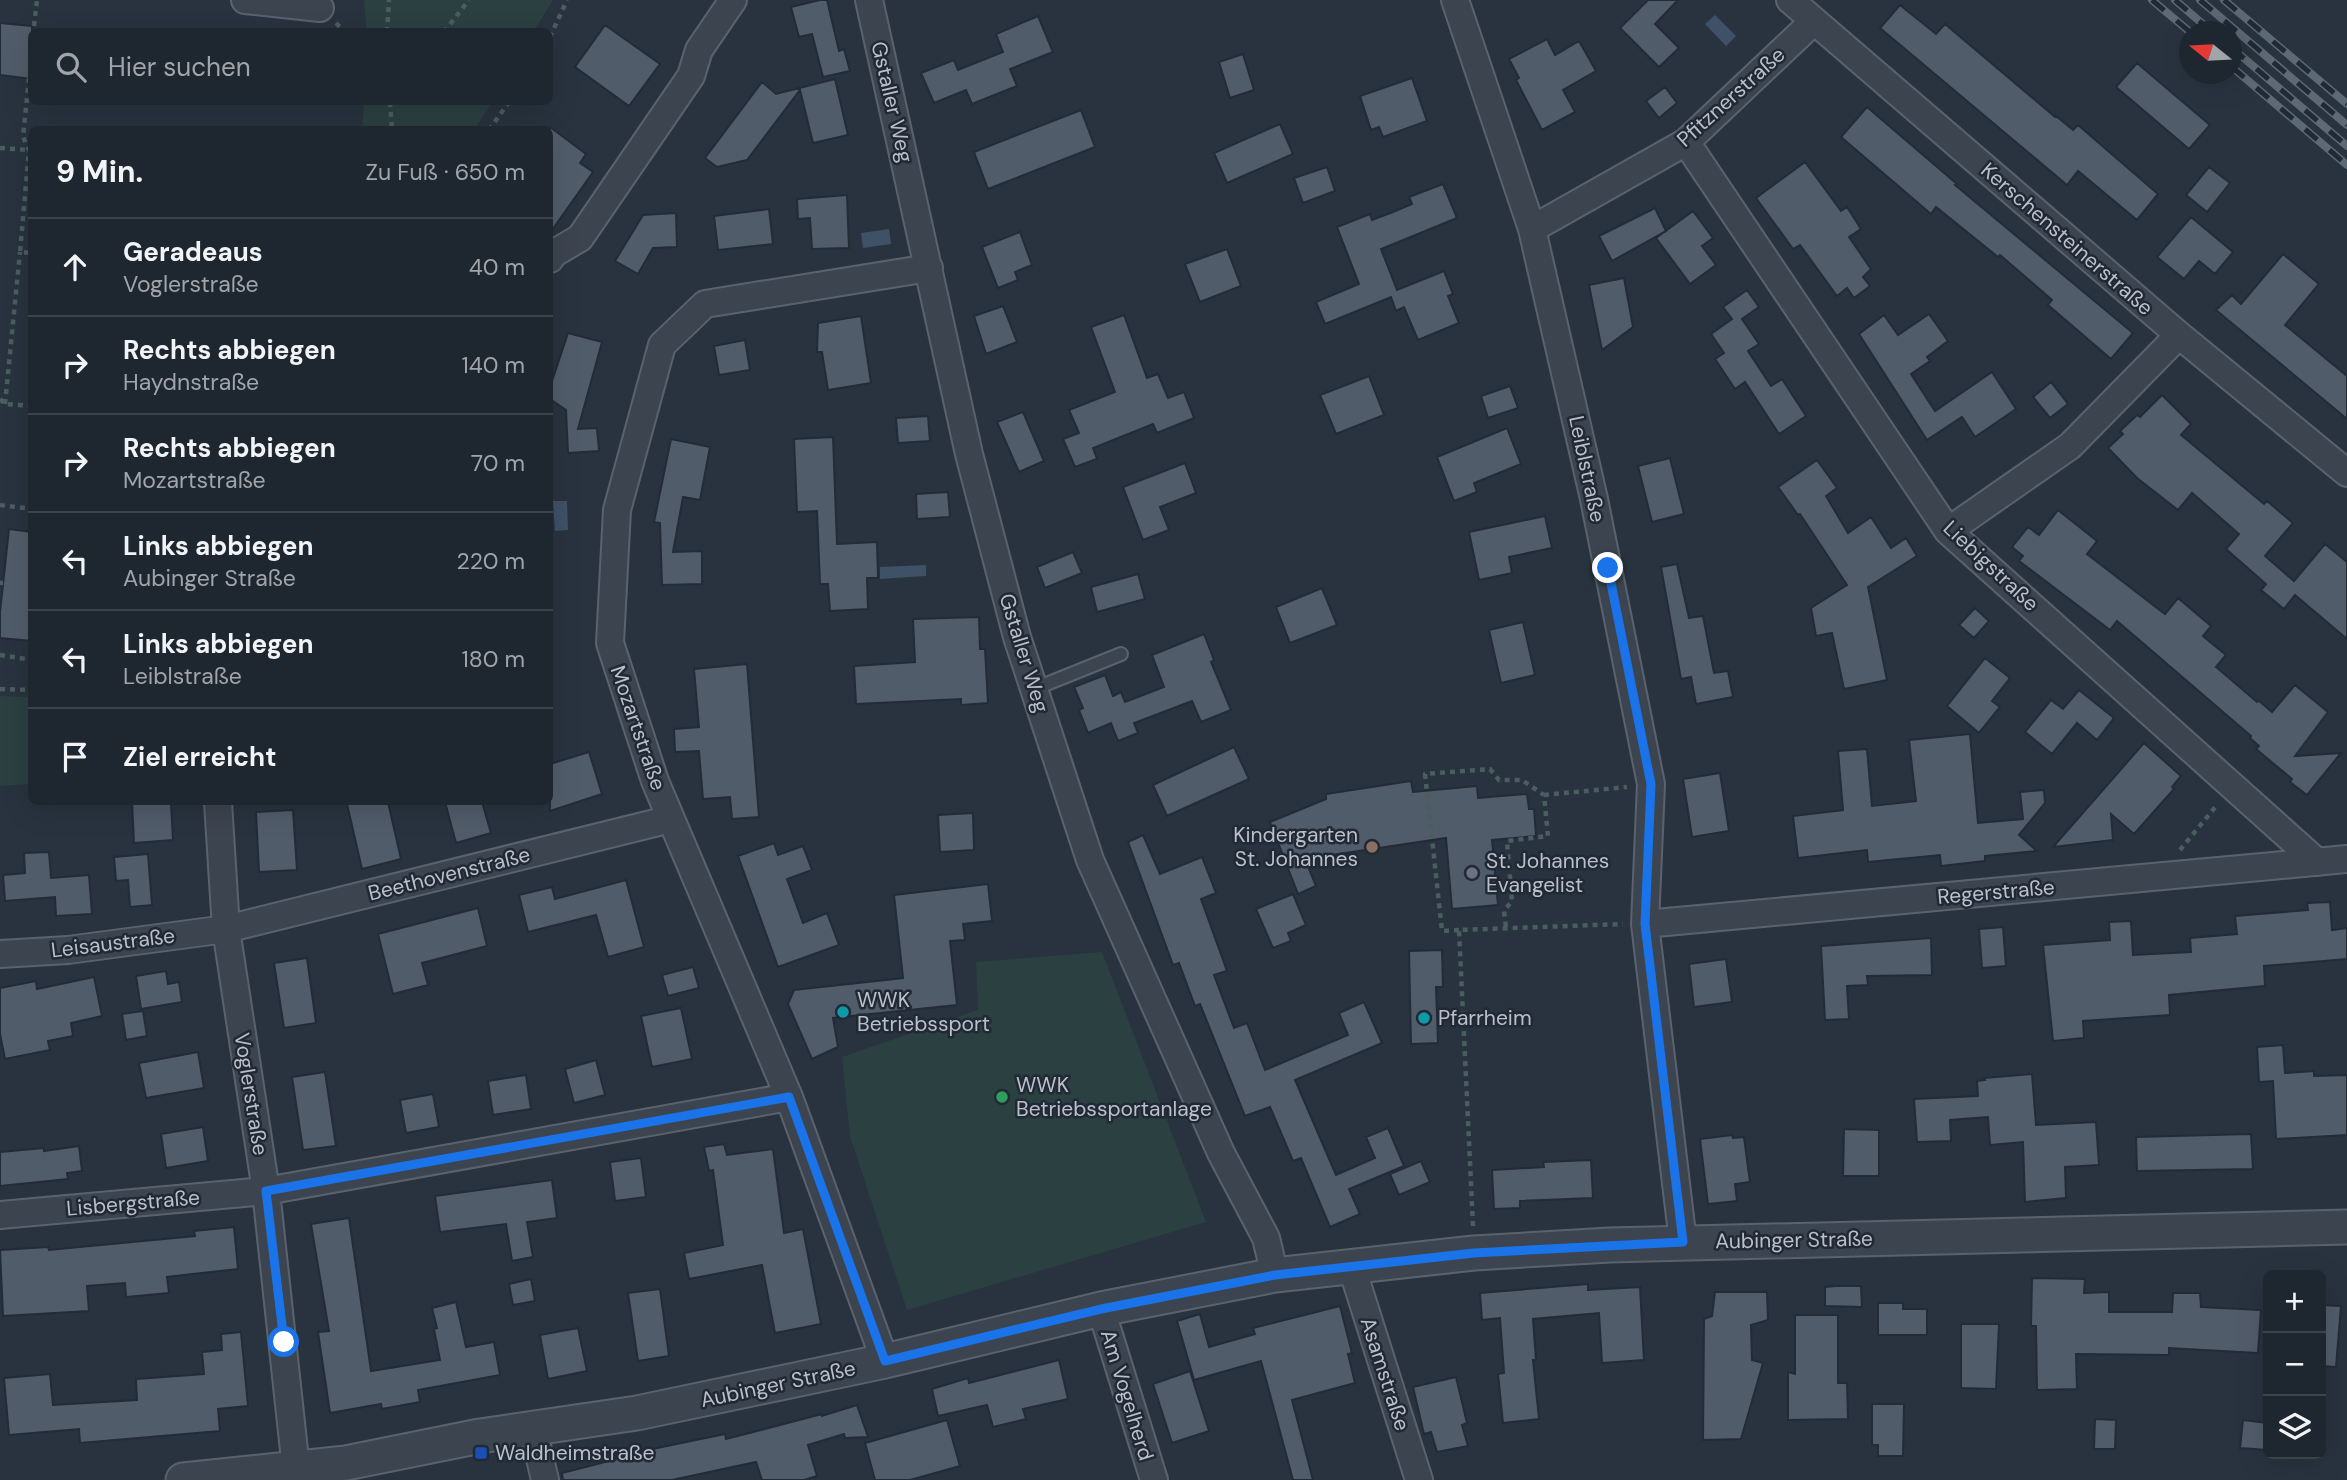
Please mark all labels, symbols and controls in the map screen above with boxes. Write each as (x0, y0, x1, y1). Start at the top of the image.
north arrow (2179, 21, 2242, 84)
search box (28, 28, 553, 105)
street label: Gstaller Weg (865, 39, 920, 165)
street label: Pfitznerstraße (1671, 41, 1791, 153)
icon: search (52, 48, 90, 86)
text: Hier suchen (108, 50, 251, 84)
text: 9 Min. (56, 152, 143, 191)
street label: Kerschensteinerstraße (1975, 156, 2159, 322)
text: Zu Fuß · 650 m (365, 157, 525, 187)
text: Geradeaus (123, 235, 263, 269)
icon: ahead (56, 248, 94, 286)
text: 40 m (469, 252, 525, 282)
text: Voglerstraße (123, 269, 259, 299)
text: Rechts abbiegen (123, 333, 336, 367)
icon: right (56, 346, 94, 384)
text: 140 m (462, 350, 525, 380)
text: Haydnstraße (123, 367, 259, 397)
street label: Leiblstraße (1562, 413, 1612, 525)
text: Rechts abbiegen (123, 431, 336, 465)
icon: right (56, 444, 94, 482)
text: 70 m (471, 448, 525, 478)
text: Mozartstraße (123, 465, 266, 495)
street label: Liebigstraße (1937, 515, 2045, 618)
text: Links abbiegen (123, 529, 313, 563)
icon: left (56, 542, 94, 580)
text: 220 m (456, 546, 525, 576)
route end (1592, 552, 1623, 583)
text: Aubinger Straße (123, 563, 296, 593)
street label: Gstaller Weg (993, 590, 1055, 716)
text: Links abbiegen (123, 627, 313, 661)
icon: left (56, 640, 94, 678)
text: 180 m (461, 644, 525, 674)
text: Leiblstraße (123, 661, 242, 691)
street label: Mozartstraße (604, 662, 672, 794)
icon: arrive (56, 738, 94, 776)
text: Ziel erreicht (123, 740, 276, 774)
place label: Kindergarten St. Johannes (1233, 821, 1358, 873)
marker: Kindergarten St. Johannes (1364, 839, 1380, 855)
street label: Beethovenstraße (365, 840, 533, 908)
place label: St. Johannes Evangelist (1486, 847, 1609, 899)
marker: St. Johannes Evangelist (1464, 865, 1480, 881)
street label: Regerstraße (1936, 873, 2056, 911)
street label: Leisaustraße (49, 922, 177, 964)
place label: WWK Betriebssport (857, 986, 990, 1038)
marker: WWK Betriebssport (835, 1004, 851, 1020)
place label: Pfarrheim (1438, 1004, 1532, 1032)
marker: Pfarrheim (1416, 1010, 1432, 1026)
street label: Voglerstraße (227, 1031, 275, 1157)
place label: WWK Betriebssportanlage (1016, 1071, 1212, 1123)
marker: WWK Betriebssportanlage (994, 1089, 1010, 1105)
street label: Lisbergstraße (65, 1183, 201, 1223)
street label: Aubinger Straße (1715, 1225, 1873, 1255)
map controls (2263, 1270, 2326, 1459)
button: + (2263, 1270, 2326, 1333)
street label: Asamstraße (1354, 1314, 1417, 1434)
route start (268, 1326, 299, 1357)
street label: Am Vogelherd (1094, 1326, 1160, 1464)
button: − (2263, 1333, 2326, 1396)
street label: Aubinger Straße (698, 1354, 858, 1414)
button: layers (2263, 1396, 2326, 1459)
place label: Waldheimstraße (495, 1439, 654, 1467)
marker: Waldheimstraße (473, 1445, 489, 1461)

